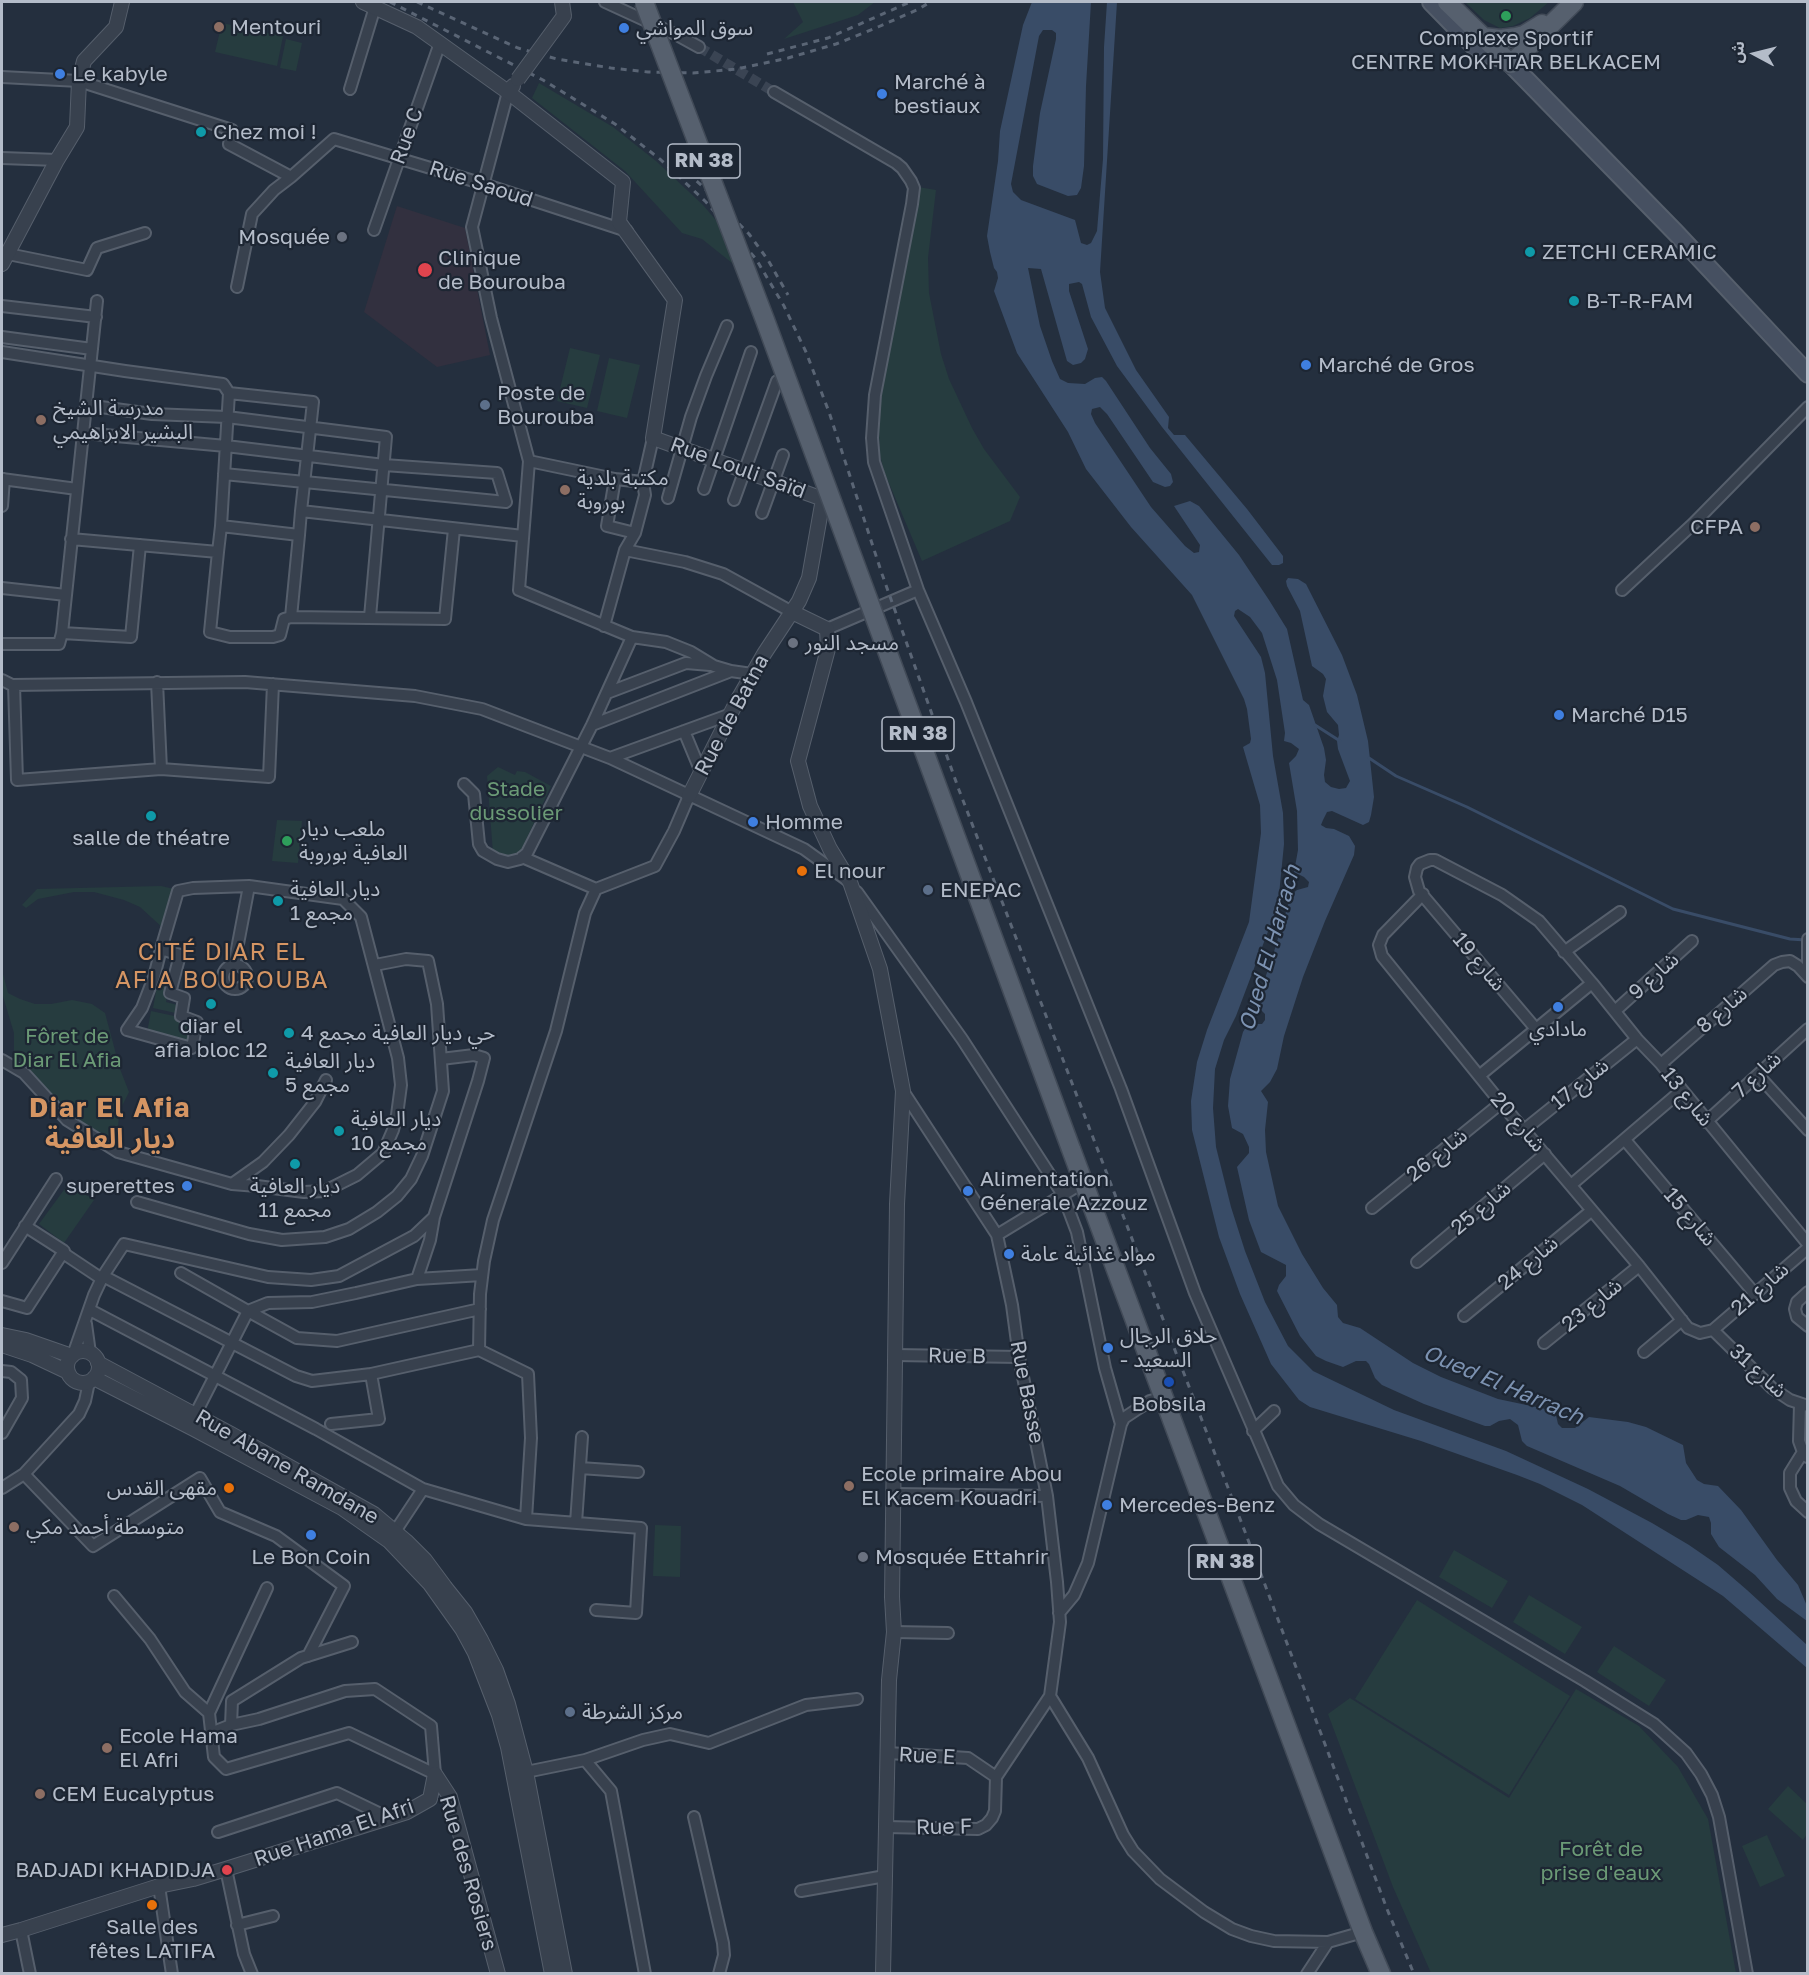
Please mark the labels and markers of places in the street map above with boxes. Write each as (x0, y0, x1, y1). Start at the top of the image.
marker: Complexe Sportif CENTRE MOKHTAR BELKACEM (1499, 9, 1513, 23)
place label: Mentouri (231, 14, 321, 40)
place label: سوق المواشي (636, 15, 753, 41)
marker: Mentouri (212, 20, 226, 34)
marker: سوق المواشي (617, 21, 631, 35)
place label: Complexe Sportif CENTRE MOKHTAR BELKACEM (1351, 25, 1661, 75)
place label: Le kabyle (72, 61, 168, 87)
marker: Le kabyle (53, 67, 67, 81)
place label: Marché à bestiaux (894, 69, 986, 119)
marker: Marché à bestiaux (875, 87, 889, 101)
place label: Chez moi ! (213, 119, 317, 145)
marker: Chez moi ! (194, 125, 208, 139)
place label: Mosquée (238, 224, 330, 250)
marker: Mosquée (335, 230, 349, 244)
place label: ZETCHI CERAMIC (1542, 239, 1717, 265)
place label: Clinique de Bourouba (438, 245, 566, 295)
marker: ZETCHI CERAMIC (1523, 245, 1537, 259)
marker: Clinique de Bourouba (416, 261, 434, 279)
place label: B-T-R-FAM (1586, 288, 1693, 314)
marker: B-T-R-FAM (1567, 294, 1581, 308)
place label: Marché de Gros (1318, 352, 1475, 378)
marker: Marché de Gros (1299, 358, 1313, 372)
place label: Poste de Bourouba (497, 380, 594, 430)
place label: مدرسة الشيخ البشير الابراهيمي (53, 395, 193, 445)
marker: Poste de Bourouba (478, 398, 492, 412)
marker: مدرسة الشيخ البشير الابراهيمي (34, 413, 48, 427)
place label: مكتبة بلدية بوروبة (577, 465, 669, 515)
marker: مكتبة بلدية بوروبة (558, 483, 572, 497)
place label: CFPA (1690, 514, 1743, 540)
marker: CFPA (1748, 520, 1762, 534)
place label: مسجد النور (805, 630, 899, 656)
marker: مسجد النور (786, 636, 800, 650)
place label: Marché D15 (1571, 702, 1688, 728)
marker: Marché D15 (1552, 708, 1566, 722)
marker: salle de théatre (144, 809, 158, 823)
place label: Homme (765, 809, 843, 835)
marker: Homme (746, 815, 760, 829)
place label: ملعب ديار العافية بوروبة (299, 816, 408, 866)
place label: salle de théatre (72, 825, 230, 851)
marker: ملعب ديار العافية بوروبة (280, 834, 294, 848)
place label: El nour (814, 858, 885, 884)
marker: El nour (795, 864, 809, 878)
place label: ديار العافية مجمع 1 (290, 876, 380, 926)
place label: ENEPAC (940, 877, 1022, 903)
marker: ENEPAC (921, 883, 935, 897)
marker: ديار العافية مجمع 1 (271, 894, 285, 908)
marker: diar el afia bloc 12 (204, 997, 218, 1011)
marker: مادادي (1551, 1000, 1565, 1014)
place label: diar el afia bloc 12 (154, 1013, 268, 1063)
place label: مادادي (1529, 1016, 1587, 1042)
place label: حي ديار العافية مجمع 4 (301, 1020, 495, 1046)
marker: حي ديار العافية مجمع 4 (282, 1026, 296, 1040)
place label: ديار العافية مجمع 5 (285, 1048, 375, 1098)
marker: ديار العافية مجمع 5 (266, 1066, 280, 1080)
place label: ديار العافية مجمع 10 (351, 1106, 441, 1156)
marker: ديار العافية مجمع 10 (332, 1124, 346, 1138)
marker: ديار العافية مجمع 11 (288, 1157, 302, 1171)
place label: Alimentation Génerale Azzouz (980, 1166, 1148, 1216)
place label: superettes (66, 1173, 175, 1199)
place label: ديار العافية مجمع 11 (250, 1173, 340, 1223)
marker: superettes (180, 1179, 194, 1193)
marker: Alimentation Génerale Azzouz (961, 1184, 975, 1198)
place label: مواد غذائية عامة (1021, 1241, 1156, 1267)
marker: مواد غذائية عامة (1002, 1247, 1016, 1261)
place label: حلاق الرجال - السعيد (1120, 1323, 1217, 1373)
marker: حلاق الرجال - السعيد (1101, 1341, 1115, 1355)
marker: Bobsila (1162, 1375, 1176, 1389)
place label: Bobsila (1132, 1391, 1206, 1417)
place label: Ecole primaire Abou El Kacem Kouadri (861, 1461, 1062, 1511)
place label: مقهى القدس (107, 1475, 217, 1501)
marker: Ecole primaire Abou El Kacem Kouadri (842, 1479, 856, 1493)
marker: مقهى القدس (222, 1481, 236, 1495)
place label: Mercedes-Benz (1119, 1492, 1275, 1518)
marker: Mercedes-Benz (1100, 1498, 1114, 1512)
place label: متوسطة أحمد مكي (26, 1514, 185, 1540)
marker: متوسطة أحمد مكي (7, 1520, 21, 1534)
marker: Le Bon Coin (304, 1528, 318, 1542)
place label: Le Bon Coin (251, 1544, 371, 1570)
place label: Mosquée Ettahrir (875, 1544, 1048, 1570)
marker: Mosquée Ettahrir (856, 1550, 870, 1564)
place label: مركز الشرطة (582, 1699, 683, 1725)
marker: مركز الشرطة (563, 1705, 577, 1719)
place label: Ecole Hama El Afri (119, 1723, 238, 1773)
marker: Ecole Hama El Afri (100, 1741, 114, 1755)
place label: CEM Eucalyptus (52, 1781, 214, 1807)
marker: CEM Eucalyptus (33, 1787, 47, 1801)
place label: BADJADI KHADIDJA (15, 1857, 215, 1883)
marker: BADJADI KHADIDJA (220, 1863, 234, 1877)
marker: Salle des fêtes LATIFA (145, 1898, 159, 1912)
place label: Salle des fêtes LATIFA (89, 1914, 215, 1964)

